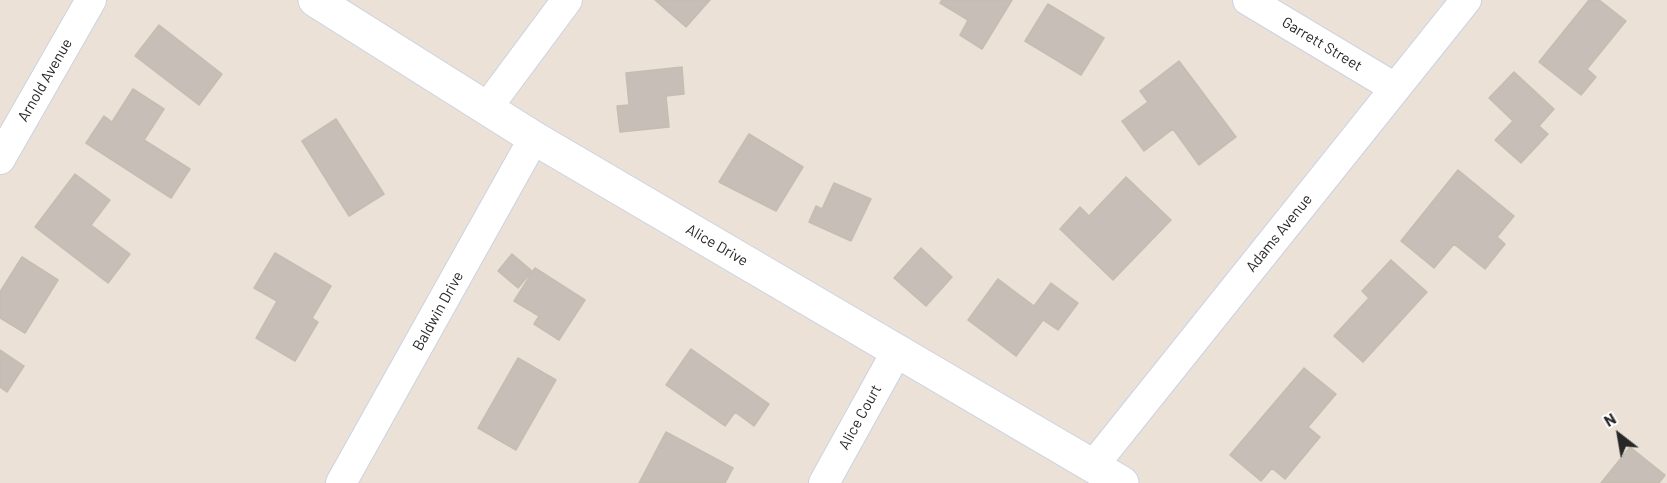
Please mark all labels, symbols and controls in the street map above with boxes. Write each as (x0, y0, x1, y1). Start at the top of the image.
street label: Garrett Street (1279, 13, 1365, 75)
street label: Arnold Avenue (14, 35, 76, 125)
street label: Adams Avenue (1242, 190, 1316, 276)
street label: Alice Drive (683, 220, 751, 270)
street label: Baldwin Drive (409, 268, 467, 354)
street label: Alice Court (835, 381, 885, 453)
north arrow (1589, 405, 1649, 465)
text: N (1600, 408, 1619, 430)

